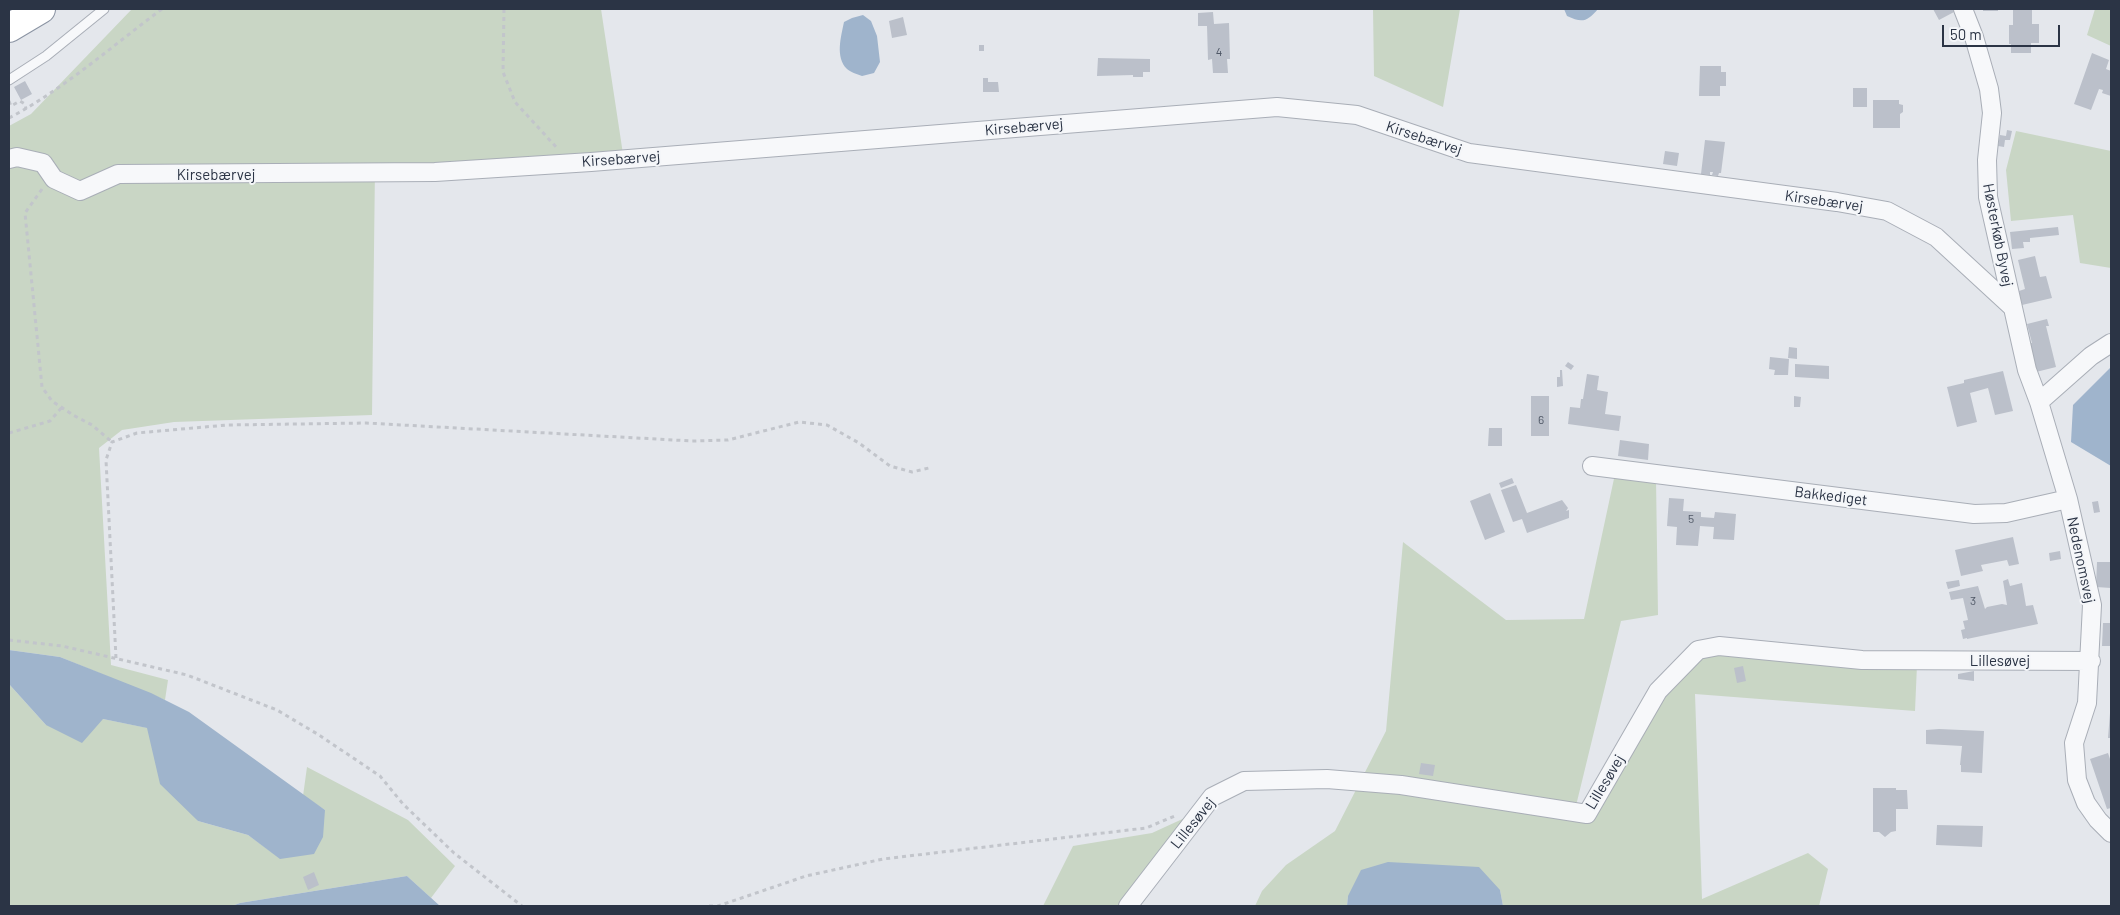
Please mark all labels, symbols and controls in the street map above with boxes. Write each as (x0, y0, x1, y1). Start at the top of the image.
scale bar (1945, 15, 2062, 47)
text: 50 m (1950, 25, 1982, 43)
house number: 4 (1216, 45, 1222, 59)
street label: Kirsebærvej (984, 115, 1064, 139)
street label: Kirsebærvej (1384, 117, 1464, 159)
street label: Kirsebærvej (581, 147, 661, 171)
street label: Kirsebærvej (177, 166, 255, 184)
street label: Høsterkøb Byvej (1979, 182, 2017, 288)
street label: Kirsebærvej (1784, 187, 1864, 215)
house number: 6 (1538, 413, 1544, 427)
street label: Bakkediget (1794, 483, 1868, 509)
house number: 5 (1688, 512, 1694, 526)
street label: Nedenomsvej (2063, 515, 2099, 605)
house number: 3 (1970, 594, 1976, 608)
street label: Lillesøvej (1970, 652, 2030, 670)
street label: Lillesøvej (1582, 751, 1628, 813)
street label: Lillesøvej (1167, 794, 1219, 852)

